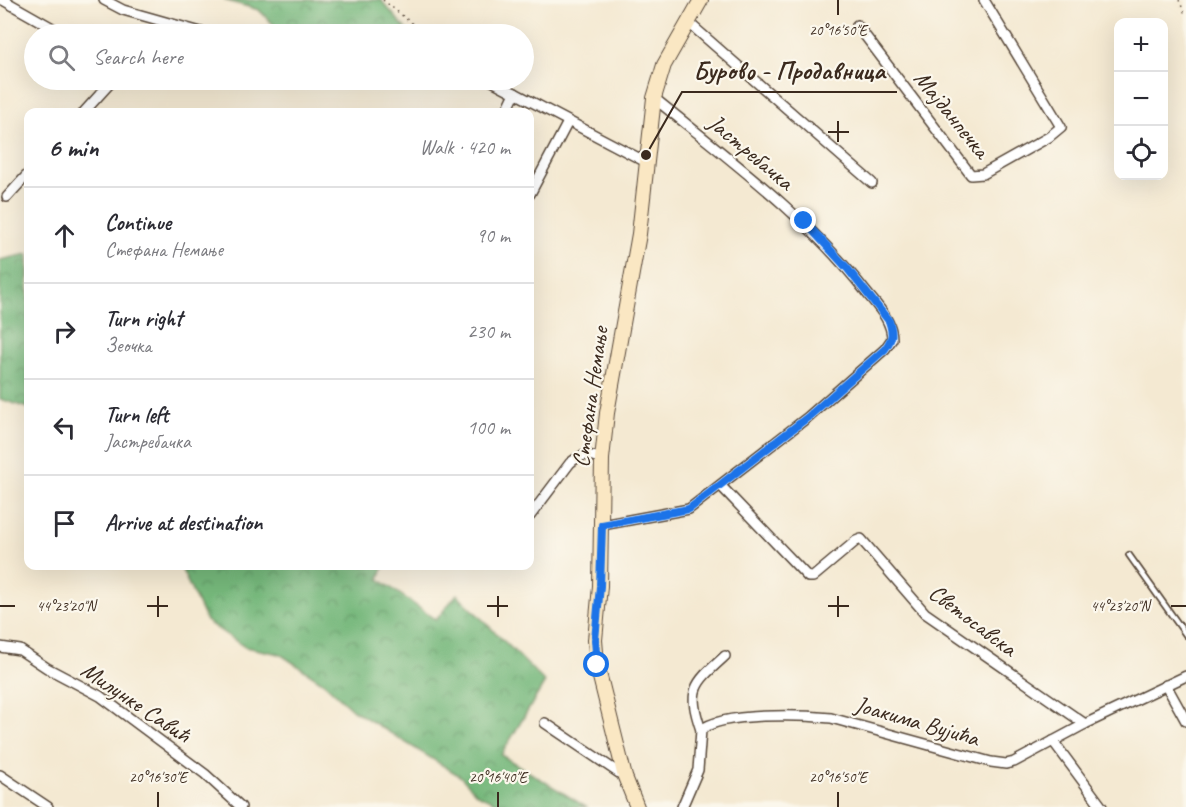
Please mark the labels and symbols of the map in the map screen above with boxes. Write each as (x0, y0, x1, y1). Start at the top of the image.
text: 20°16'50"E (809, 21, 869, 40)
callout: Бурово - Продавница (682, 48, 897, 92)
text: Бурово - Продавница (693, 54, 887, 87)
street label: Мајданпечка (907, 64, 998, 166)
street label: Јастребачка (701, 107, 801, 198)
route end (790, 207, 816, 233)
street label: Стефана Немање (565, 323, 615, 469)
street label: Светосавска (923, 577, 1024, 664)
text: 44°23'20"N (36, 597, 99, 616)
text: 44°23'20"N (1090, 597, 1153, 616)
route start (583, 651, 609, 677)
street label: Милунке Савић (76, 654, 198, 750)
street label: Јоакима Вујића (851, 689, 984, 753)
text: 20°16'30"E (129, 768, 189, 787)
text: 20°16'40"E (469, 768, 529, 787)
text: 20°16'50"E (809, 768, 869, 787)

